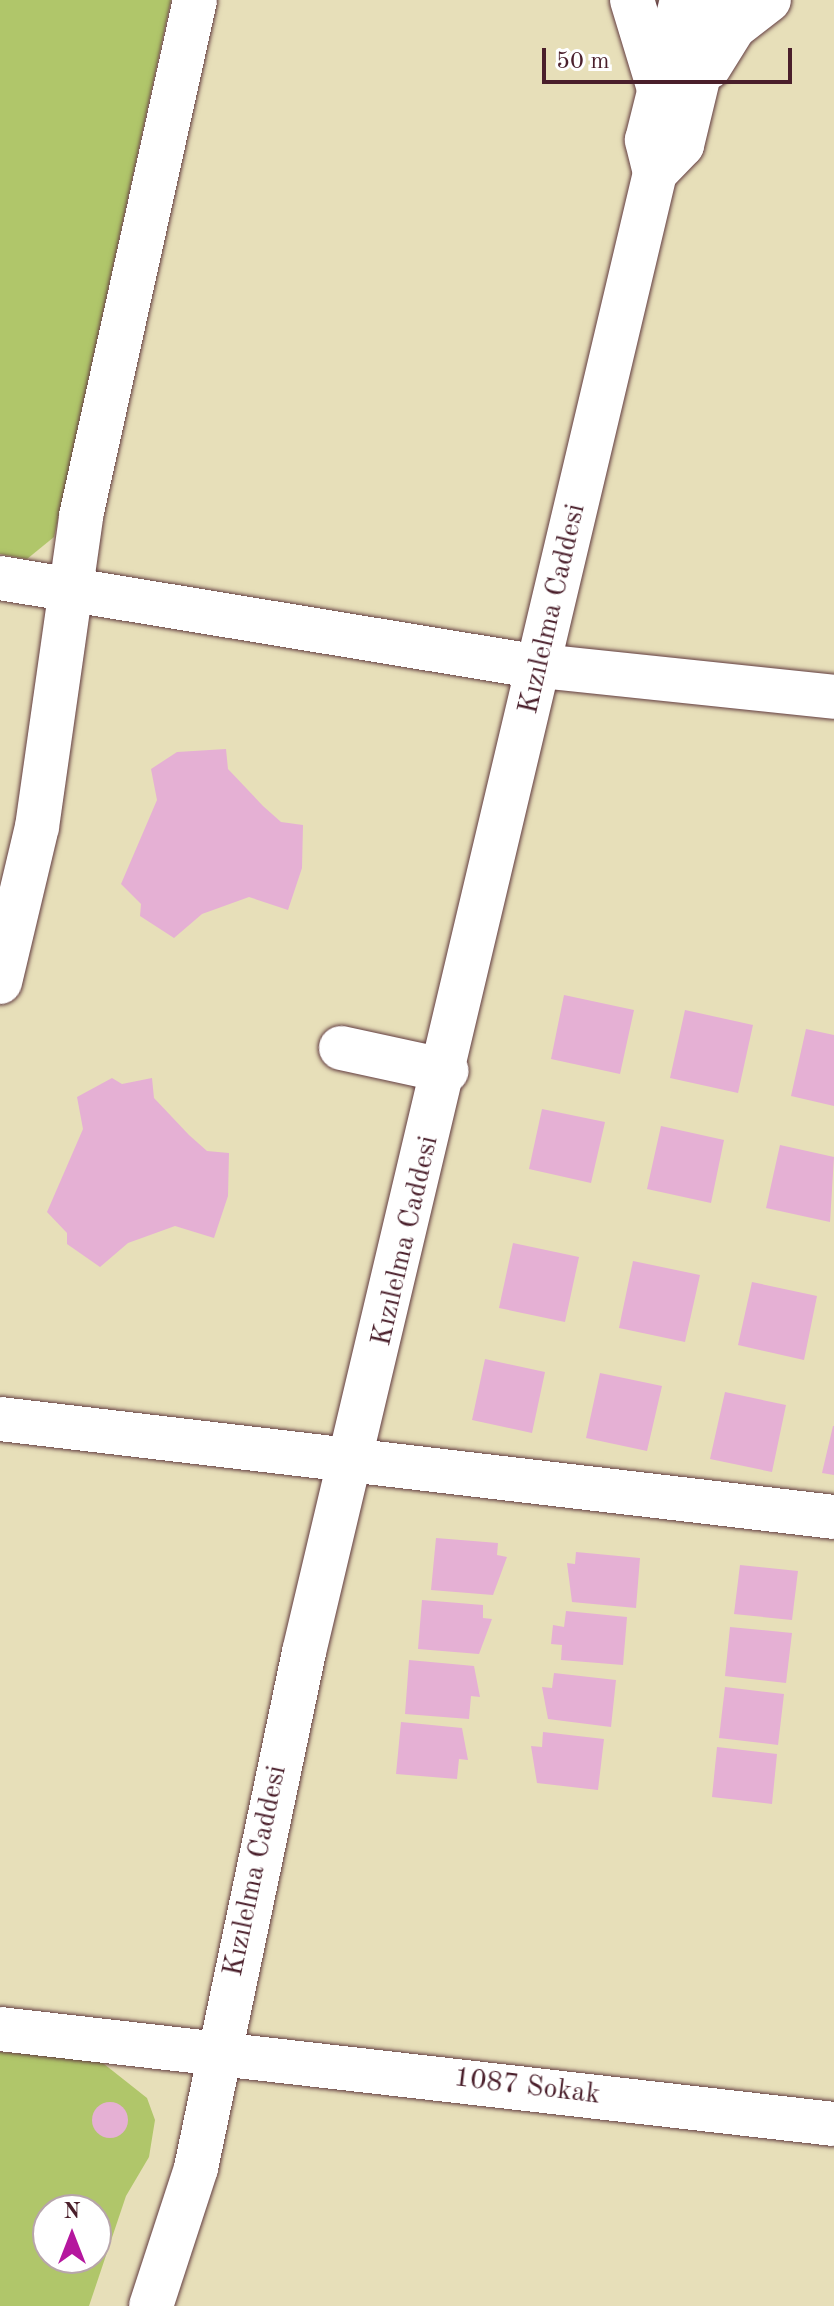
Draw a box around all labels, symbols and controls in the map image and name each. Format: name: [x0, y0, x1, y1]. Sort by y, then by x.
scale bar: [546, 32, 796, 82]
text: 50 m: [556, 50, 610, 74]
street label: Kızılelma Caddesi: [512, 501, 594, 717]
street label: Kızılelma Caddesi: [365, 1133, 447, 1349]
street label: Kızılelma Caddesi: [217, 1762, 295, 1980]
street label: 1087 Sokak: [452, 2061, 602, 2113]
north arrow: [32, 2194, 112, 2274]
text: N: [64, 2201, 80, 2223]

